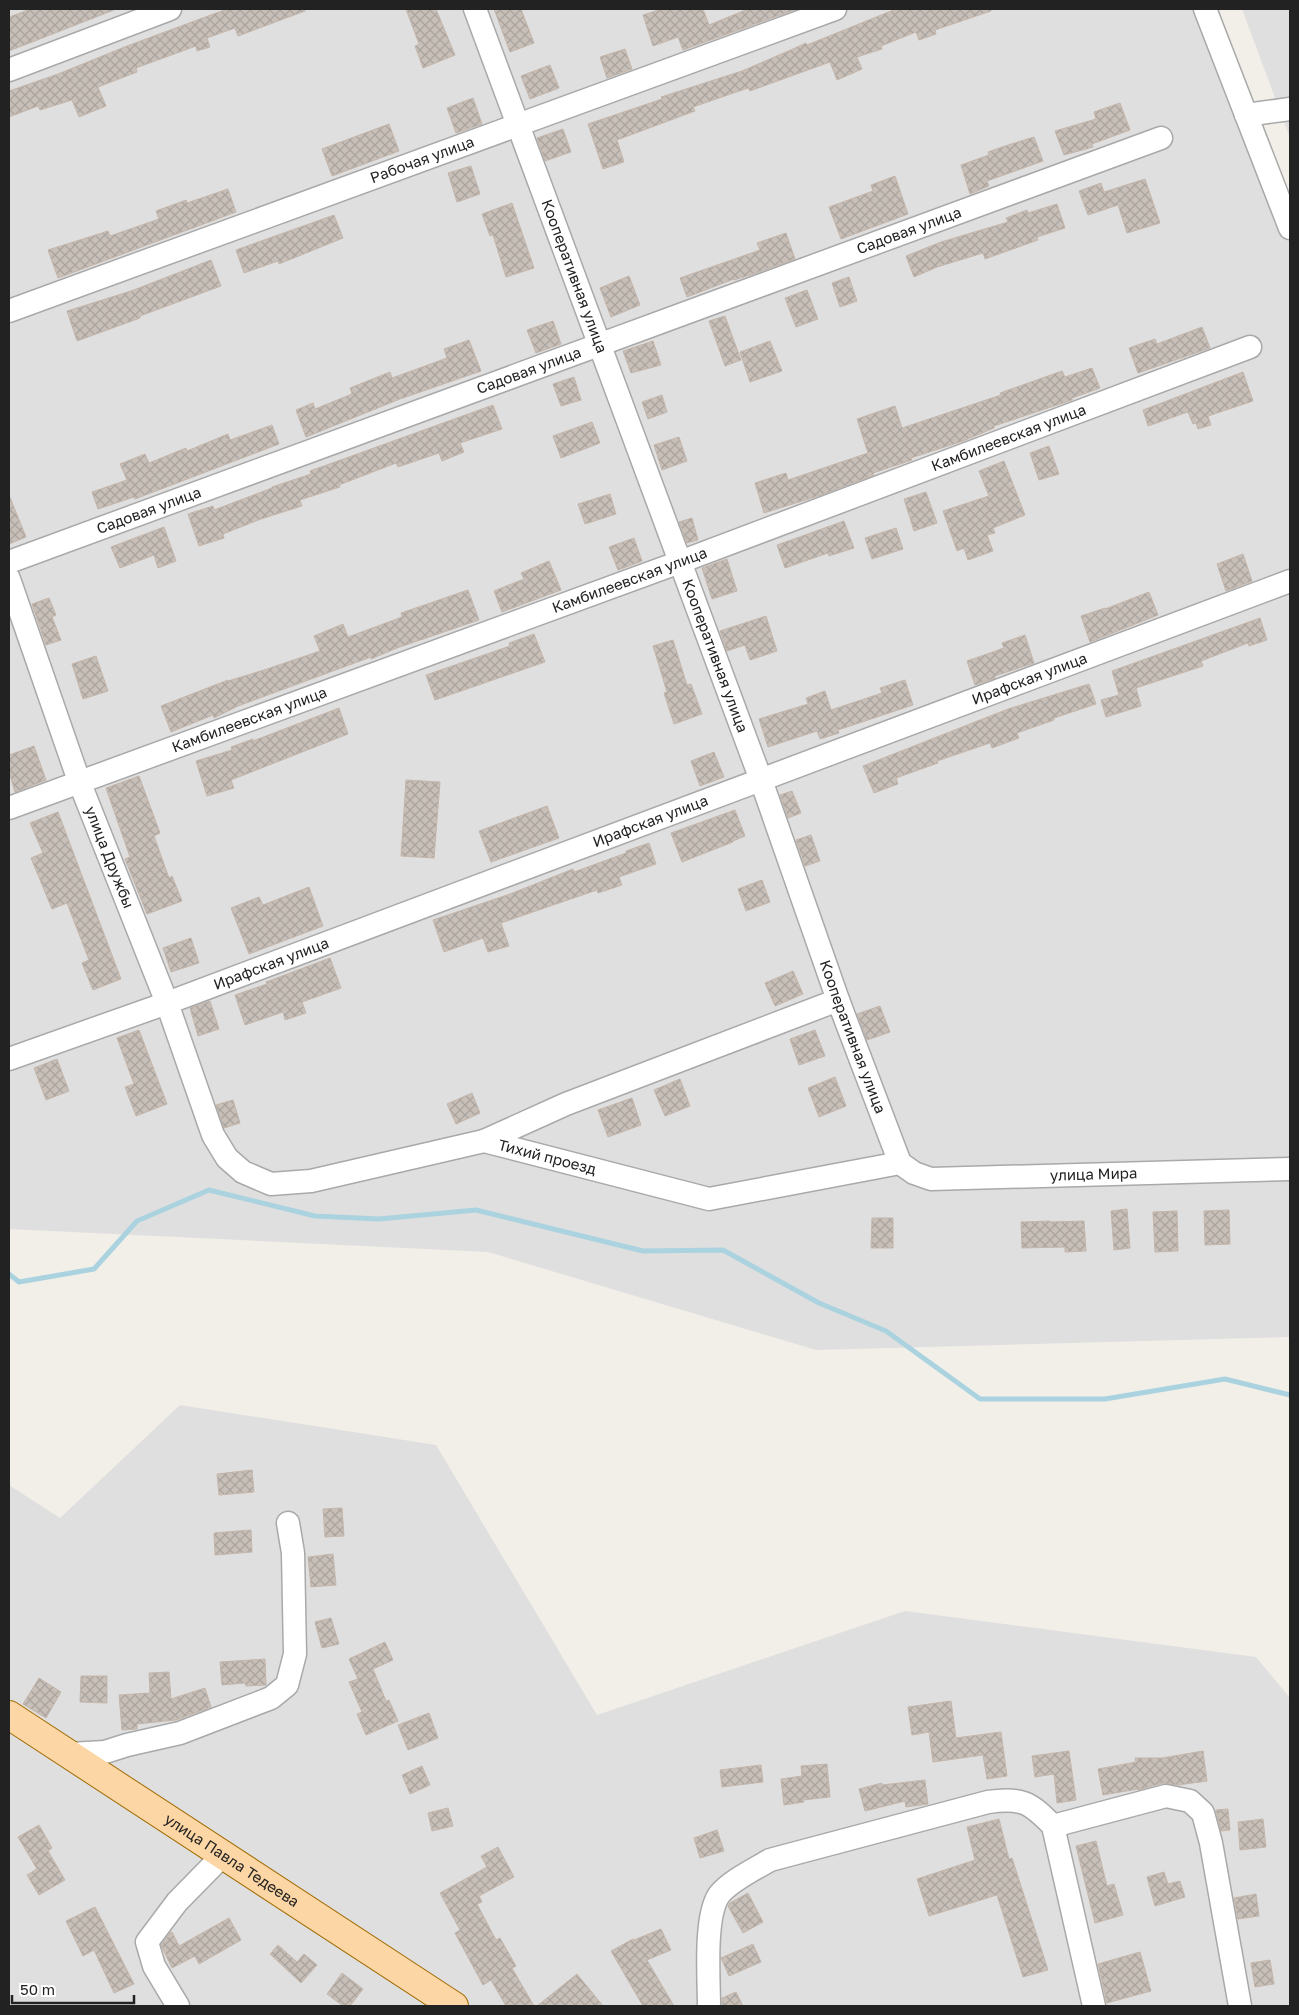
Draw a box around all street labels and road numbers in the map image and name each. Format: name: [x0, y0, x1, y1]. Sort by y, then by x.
street label: Рабочая улица: [367, 132, 476, 186]
street label: Кооперативная улица: [538, 197, 612, 355]
street label: Садовая улица: [854, 202, 963, 257]
street label: Садовая улица: [474, 342, 583, 397]
street label: Камбилеевская улица: [929, 400, 1088, 474]
street label: Садовая улица: [94, 482, 203, 537]
street label: Камбилеевская улица: [549, 543, 709, 616]
street label: Кооперативная улица: [679, 576, 753, 735]
street label: Ирафская улица: [969, 648, 1089, 708]
street label: Камбилеевская улица: [169, 682, 329, 756]
street label: Ирафская улица: [590, 791, 710, 850]
street label: улица Дружбы: [82, 804, 138, 911]
street label: Ирафская улица: [211, 933, 331, 993]
street label: Кооперативная улица: [817, 957, 890, 1116]
street label: Тихий проезд: [497, 1135, 598, 1178]
street label: улица Мира: [1050, 1163, 1138, 1184]
street label: улица Павла Тедеева: [162, 1809, 303, 1910]

